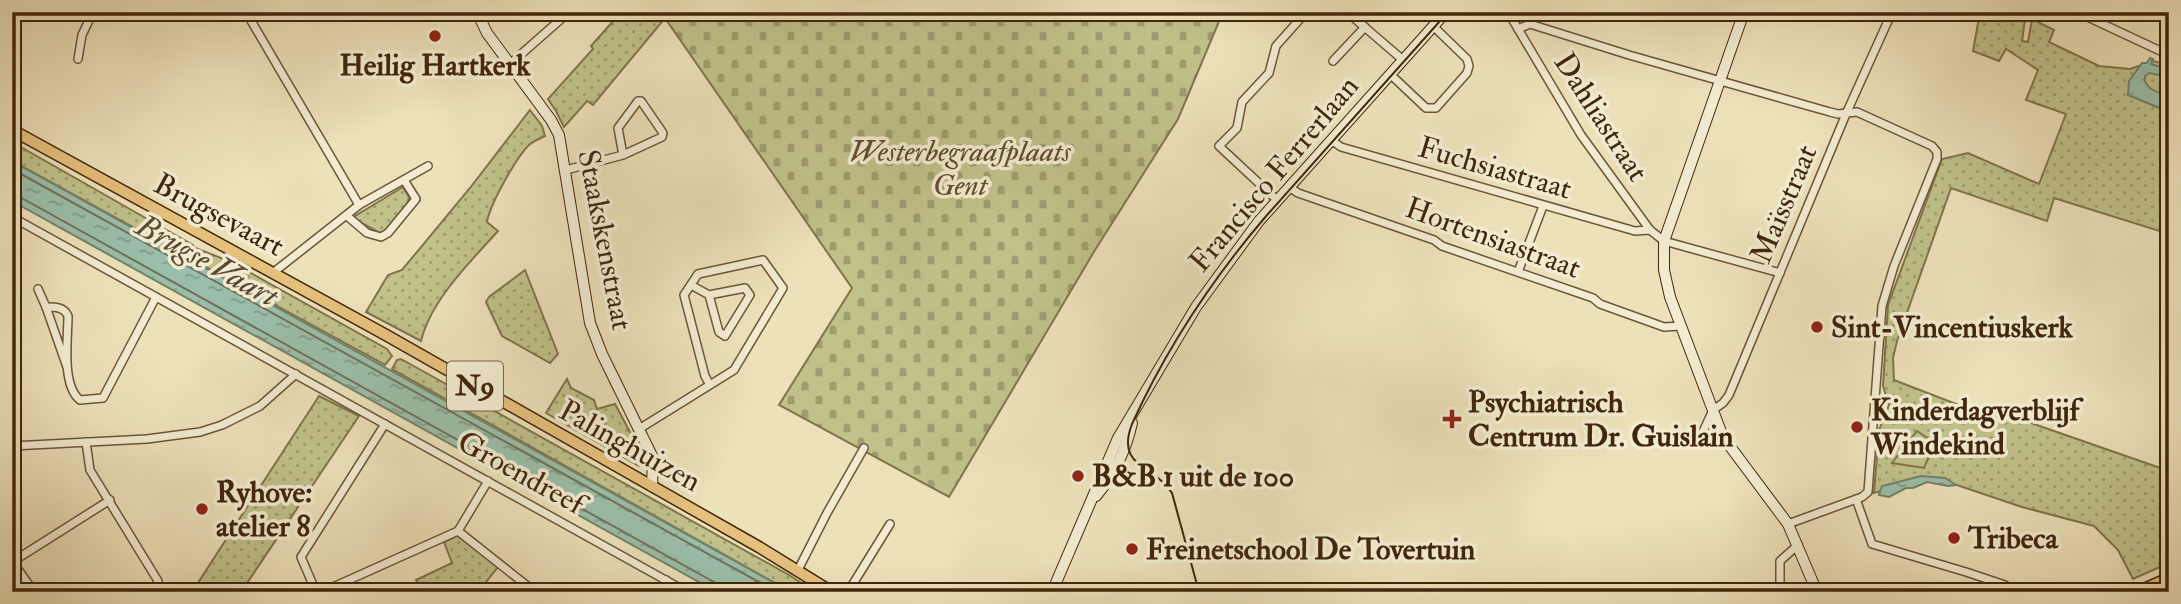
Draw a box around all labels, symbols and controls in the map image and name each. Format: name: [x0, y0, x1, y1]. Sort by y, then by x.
marker: Heilig Hartkerk: [427, 28, 443, 44]
street label: Dahliastraat: [1546, 46, 1656, 189]
place label: Heilig Hartkerk: [339, 47, 531, 84]
street label: Francisco Ferrerlaan: [1181, 68, 1367, 280]
street label: Fuchsiastraat: [1414, 128, 1576, 208]
park label: Westerbegraafplaats Gent: [849, 133, 1072, 204]
street label: Maïsstraat: [1743, 139, 1826, 269]
street label: Staakskenstraat: [569, 147, 641, 334]
street label: Brugsevaart: [148, 165, 291, 265]
street label: Hortensiastraat: [1400, 189, 1586, 287]
water label: Brugse Vaart: [127, 205, 287, 317]
place label: Sint-Vincentiuskerk: [1831, 309, 2074, 346]
marker: Sint-Vincentiuskerk: [1809, 319, 1825, 335]
road number: N9: [447, 362, 503, 410]
place label: Psychiatrisch Centrum Dr. Guislain: [1468, 384, 1734, 455]
street label: Palinghuizen: [553, 392, 707, 500]
place label: Kinderdagverblijf Windekind: [1870, 392, 2084, 463]
marker: Psychiatrisch Centrum Dr. Guislain: [1442, 409, 1462, 429]
marker: Kinderdagverblijf Windekind: [1849, 419, 1865, 435]
street label: Groendreef: [451, 423, 595, 525]
place label: B&B 1 uit de 100: [1092, 458, 1294, 495]
marker: B&B 1 uit de 100: [1070, 468, 1086, 484]
place label: Ryhove: atelier 8: [216, 474, 312, 545]
marker: Ryhove: atelier 8: [194, 501, 210, 517]
place label: Tribeca: [1967, 520, 2059, 557]
marker: Tribeca: [1946, 530, 1962, 546]
place label: Freinetschool De Tovertuin: [1146, 531, 1476, 568]
marker: Freinetschool De Tovertuin: [1124, 541, 1140, 557]

